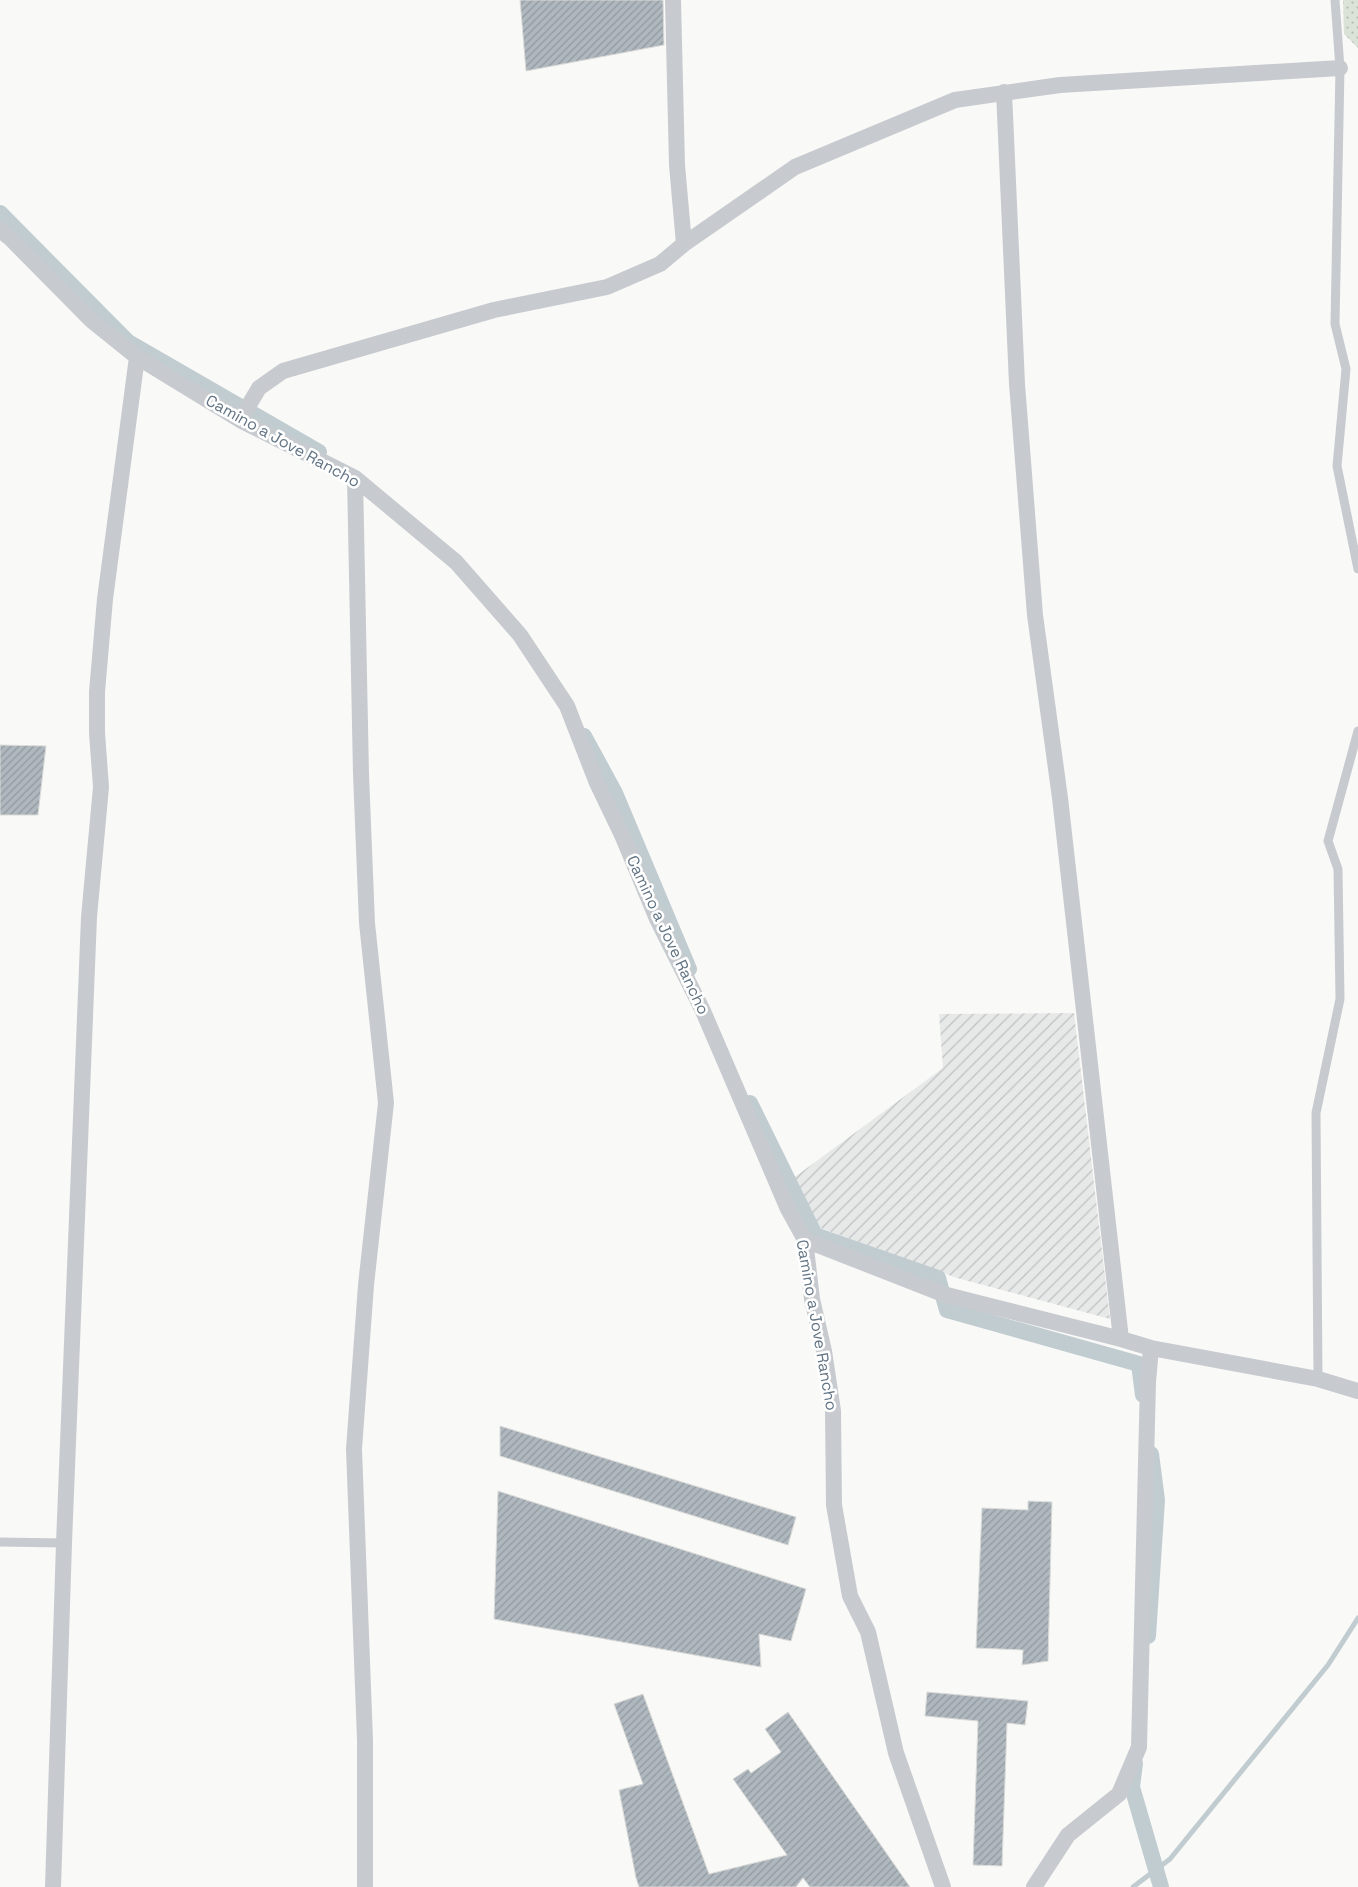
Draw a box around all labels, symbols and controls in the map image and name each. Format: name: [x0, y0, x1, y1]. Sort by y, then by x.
street label: Camino a Jove Rancho: [202, 390, 364, 492]
street label: Camino a Jove Rancho: [622, 852, 714, 1018]
street label: Camino a Jove Rancho: [792, 1238, 842, 1412]

